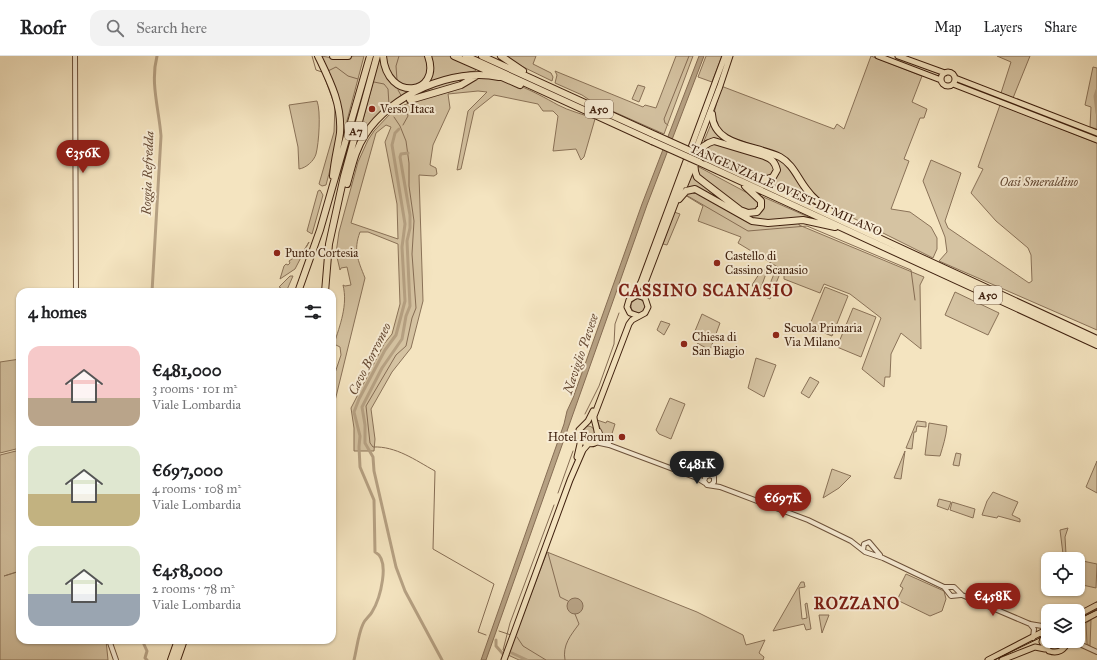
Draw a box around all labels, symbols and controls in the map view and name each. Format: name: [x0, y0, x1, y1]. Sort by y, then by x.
search box: [90, 10, 370, 46]
text: Roofr: [20, 16, 66, 39]
icon: search: [104, 17, 126, 39]
text: Search here: [136, 19, 207, 37]
text: Map: [934, 19, 962, 36]
text: Layers: [984, 19, 1022, 36]
text: Share: [1044, 19, 1077, 36]
road number: A50: [585, 100, 613, 118]
place label: Verso Itaca: [379, 102, 435, 116]
marker: Verso Itaca: [367, 104, 377, 114]
road number: A7: [345, 122, 367, 140]
water label: Roggia Refredda: [138, 131, 157, 216]
pin: €356K: [55, 140, 111, 174]
street label: TANGENZIALE OVEST DI MILANO: [688, 141, 884, 239]
text: €356K: [65, 145, 101, 161]
park label: Oasi Smeraldino: [1000, 175, 1079, 189]
place label: Punto Cortesia: [285, 246, 359, 260]
marker: Punto Cortesia: [272, 248, 282, 258]
place label: Castello di Cassino Scanasio: [725, 249, 808, 277]
marker: Castello di Cassino Scanasio: [712, 258, 722, 268]
district label: CASSINO SCANASIO: [618, 281, 794, 300]
road number: A50: [974, 286, 1002, 304]
icon: filters: [302, 301, 324, 323]
text: 4 homes: [28, 302, 87, 323]
water label: Naviglio Pavese: [559, 311, 603, 397]
water label: Cavo Borromeo: [345, 320, 395, 398]
place label: Scuola Primaria Via Milano: [783, 321, 863, 349]
place label: Chiesa di San Biagio: [692, 330, 744, 359]
marker: Scuola Primaria Via Milano: [771, 330, 781, 340]
marker: Chiesa di San Biagio: [679, 339, 689, 349]
text: €481,000: [152, 360, 222, 381]
icon: home: [60, 362, 108, 410]
text: 3 rooms · 101 m²: [152, 381, 237, 397]
text: Viale Lombardia: [152, 397, 241, 413]
place label: Hotel Forum: [548, 430, 614, 444]
marker: Hotel Forum: [617, 432, 627, 442]
pin: €481K: [669, 451, 725, 485]
text: €481K: [679, 456, 715, 472]
text: €697,000: [152, 460, 223, 481]
icon: home: [60, 462, 108, 510]
text: 4 rooms · 108 m²: [152, 481, 241, 497]
pin: €697K: [755, 485, 811, 519]
text: €697K: [764, 490, 802, 506]
text: Viale Lombardia: [152, 497, 241, 513]
map controls: [1041, 552, 1085, 648]
button: locate: [1041, 552, 1085, 596]
text: €458,000: [152, 560, 223, 581]
icon: home: [60, 562, 108, 610]
text: 2 rooms · 78 m²: [152, 581, 235, 597]
pin: €458K: [965, 583, 1021, 617]
text: €458K: [974, 588, 1012, 604]
district label: ROZZANO: [814, 594, 900, 613]
text: Viale Lombardia: [152, 597, 241, 613]
button: layers: [1041, 604, 1085, 648]

